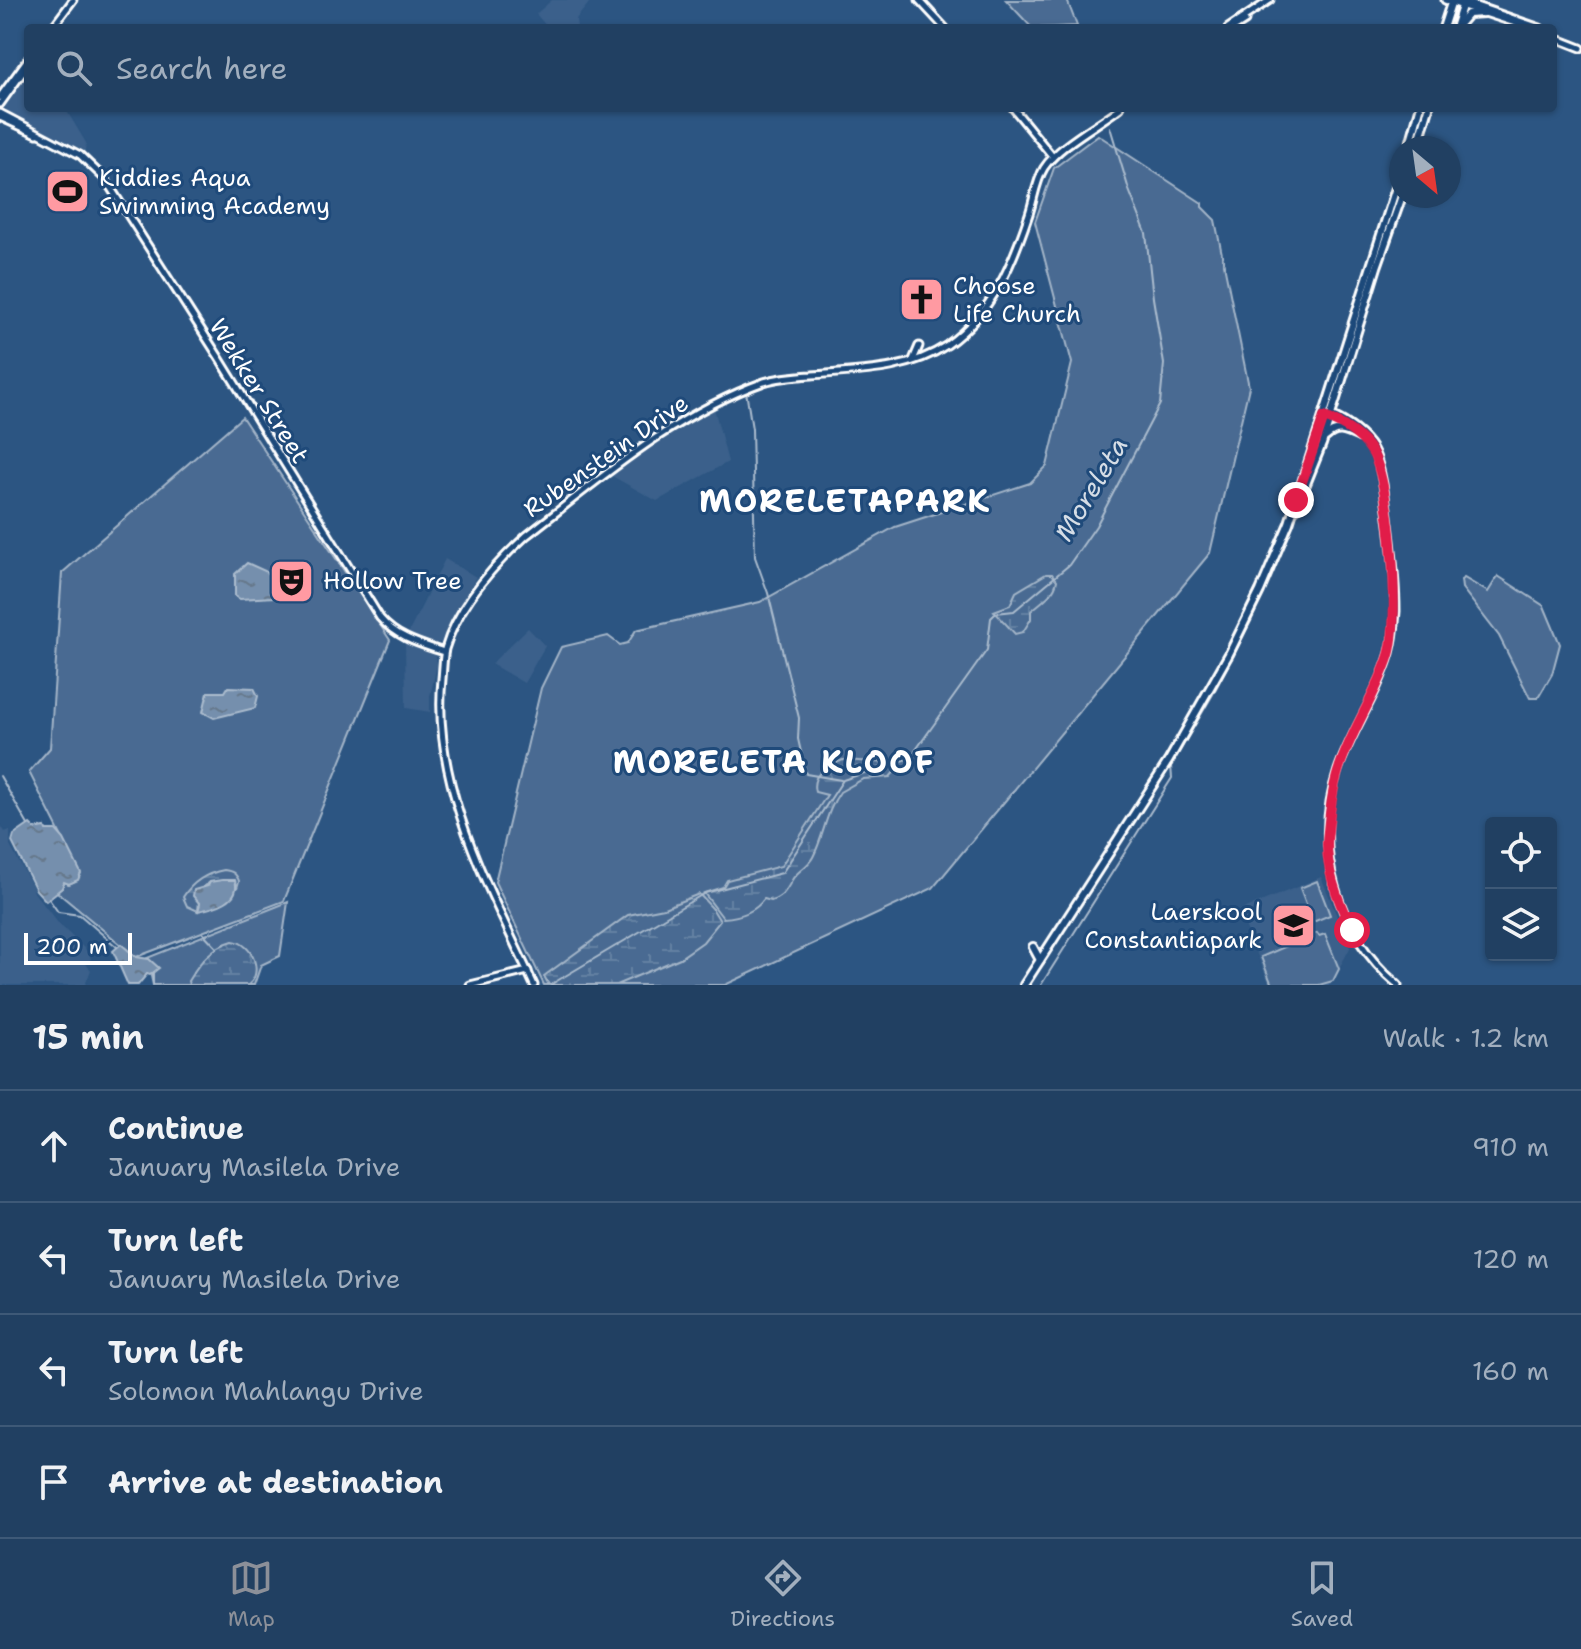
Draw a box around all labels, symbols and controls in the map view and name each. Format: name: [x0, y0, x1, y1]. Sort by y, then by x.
search box: [24, 24, 1557, 112]
icon: search: [52, 46, 96, 90]
text: Search here: [116, 48, 287, 89]
north arrow: [1389, 136, 1461, 208]
place label: Kiddies Aqua Swimming Academy: [99, 162, 330, 222]
sports icon: Kiddies Aqua Swimming Academy: [44, 168, 92, 216]
place label: Choose Life Church: [953, 270, 1081, 330]
church icon: Choose Life Church: [898, 276, 946, 324]
street label: Wekker Street: [202, 313, 316, 469]
street label: Rubenstein Drive: [517, 387, 695, 525]
water label: Moreleta: [1046, 430, 1135, 547]
district label: MORELETAPARK: [699, 479, 991, 522]
route end: [1278, 482, 1314, 518]
theatre icon: Hollow Tree: [268, 557, 316, 605]
place label: Hollow Tree: [323, 565, 462, 597]
district label: MORELETA KLOOF: [613, 740, 935, 783]
map controls: [1485, 817, 1557, 961]
button: locate: [1485, 817, 1557, 889]
button: layers: [1485, 889, 1557, 961]
place label: Laerskool Constantiapark: [1084, 896, 1263, 956]
school or university icon: Laerskool Constantiapark: [1269, 902, 1317, 950]
route start: [1334, 912, 1370, 948]
scale bar: [24, 929, 132, 965]
text: 200 m: [36, 932, 108, 961]
text: 15 min: [32, 1014, 144, 1060]
text: Walk · 1.2 km: [1383, 1020, 1549, 1055]
text: Continue: [108, 1108, 244, 1149]
icon: ahead: [32, 1124, 76, 1168]
text: 910 m: [1472, 1129, 1549, 1164]
text: January Masilela Drive: [108, 1149, 400, 1184]
text: Turn left: [108, 1220, 243, 1261]
icon: left: [32, 1236, 76, 1280]
text: 120 m: [1473, 1241, 1549, 1276]
text: January Masilela Drive: [108, 1261, 400, 1296]
text: Turn left: [108, 1332, 243, 1373]
icon: left: [32, 1348, 76, 1392]
text: 160 m: [1472, 1353, 1549, 1388]
text: Solomon Mahlangu Drive: [108, 1373, 424, 1408]
icon: arrive: [32, 1460, 76, 1504]
text: Arrive at destination: [108, 1462, 443, 1503]
tab: Map: [228, 1556, 275, 1633]
tab: Directions: [730, 1556, 835, 1633]
tab: Saved: [1291, 1556, 1353, 1633]

